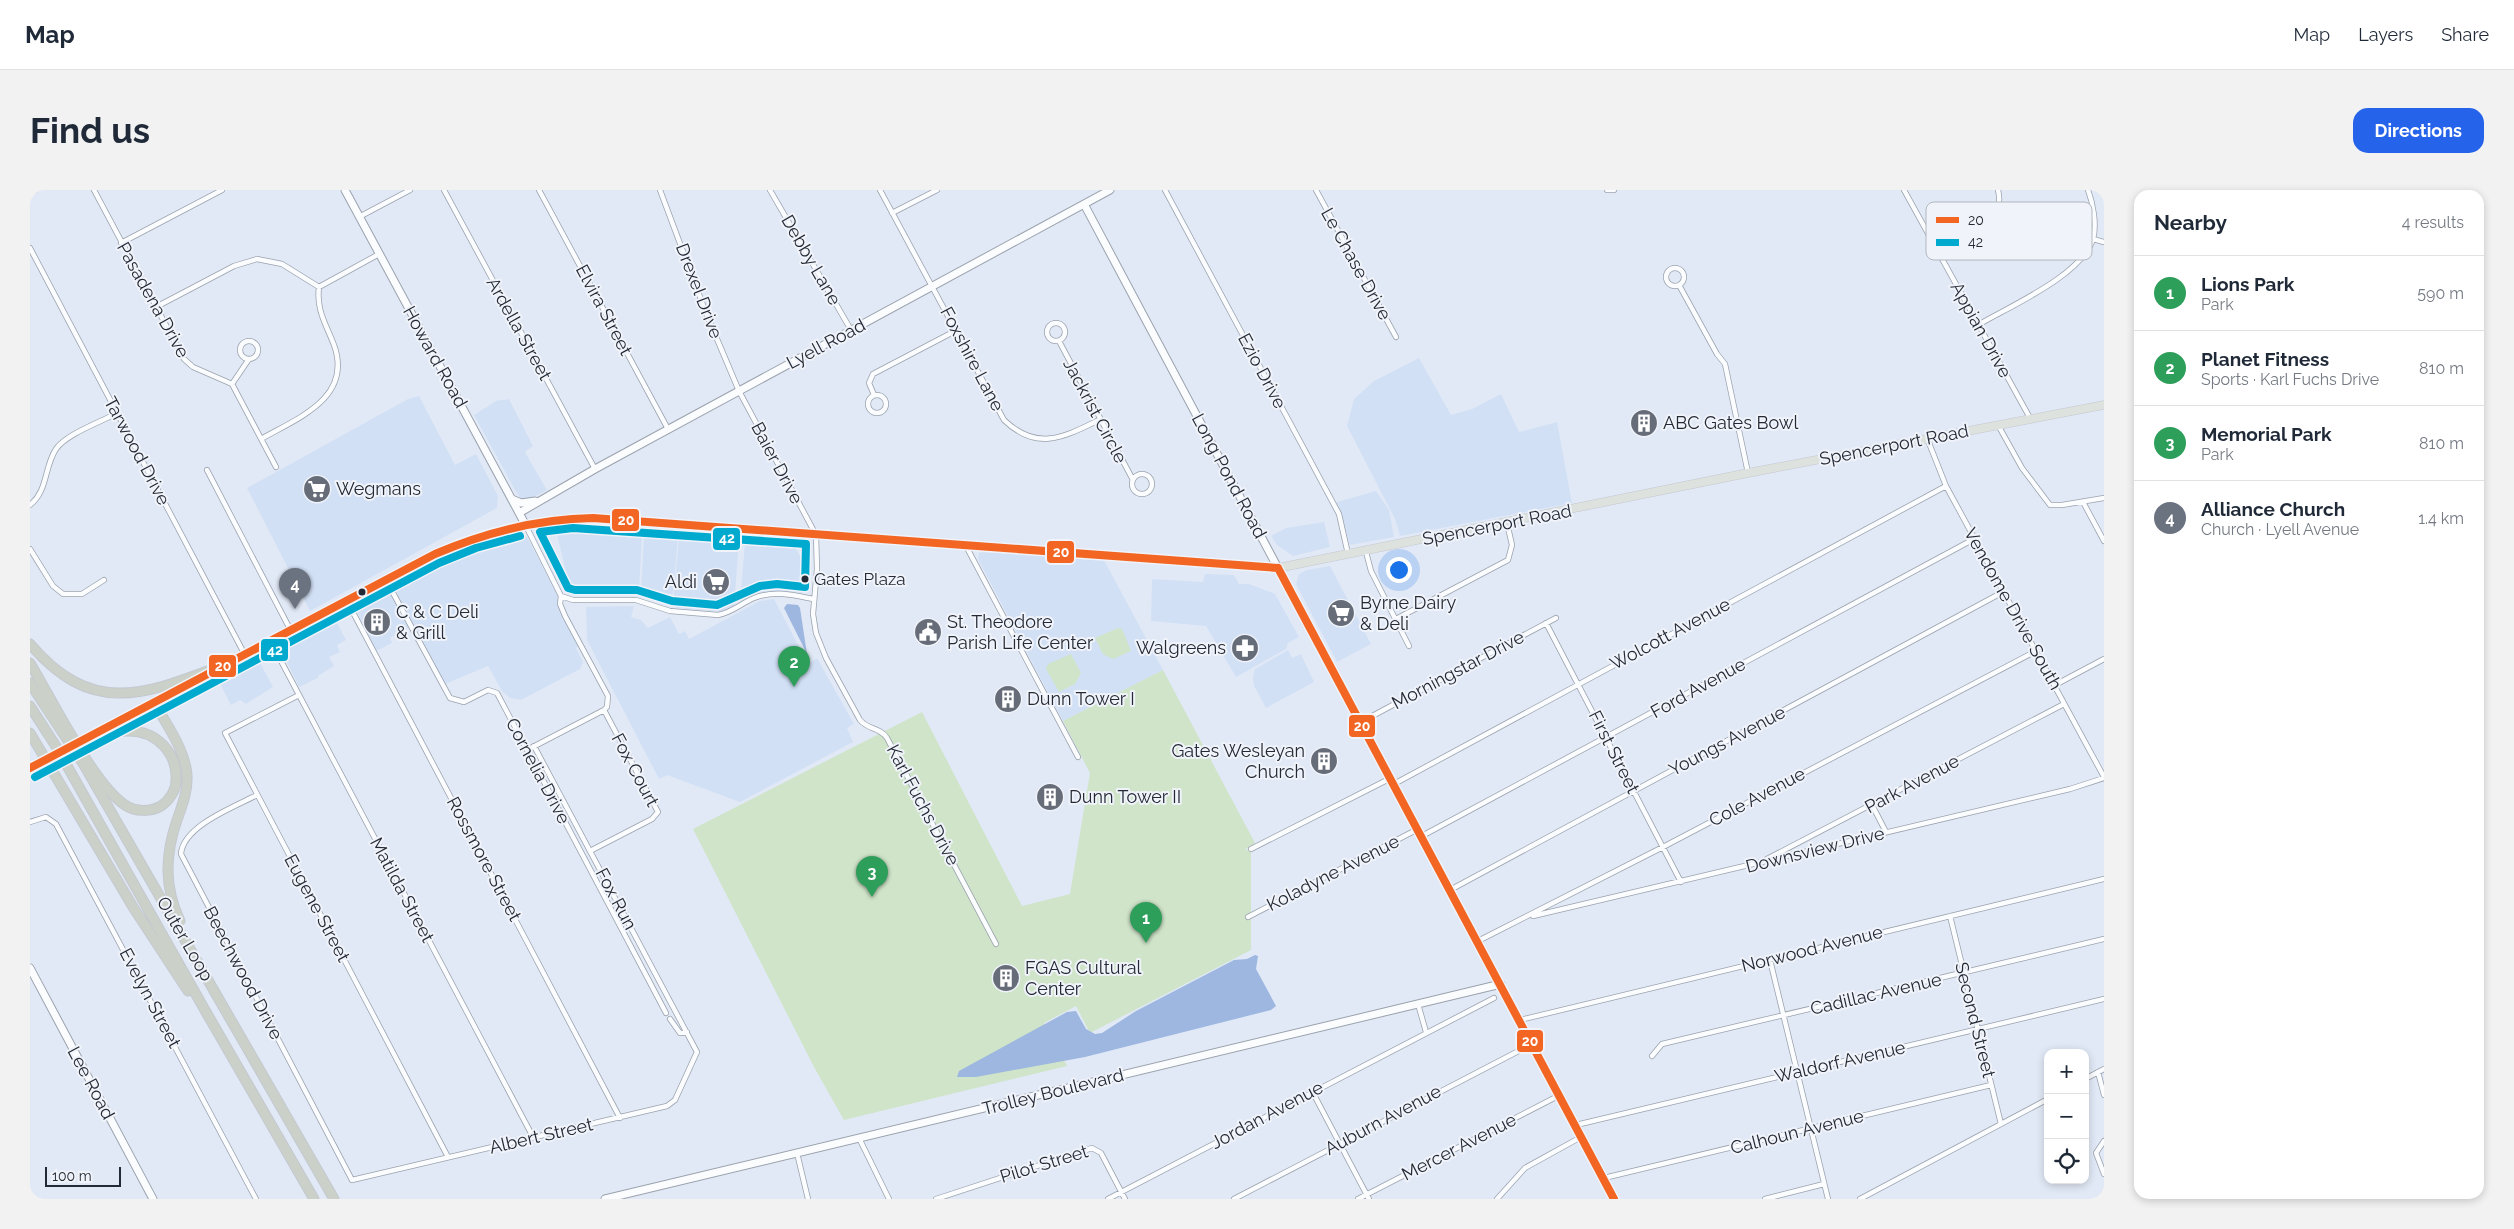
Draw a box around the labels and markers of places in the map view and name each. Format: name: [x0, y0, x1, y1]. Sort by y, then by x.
building icon: ABC Gates Bowl: [1629, 408, 1659, 438]
place label: ABC Gates Bowl: [1663, 412, 1798, 433]
supermarket icon: Wegmans: [302, 474, 332, 504]
place label: Wegmans: [336, 478, 421, 499]
supermarket icon: Aldi: [701, 567, 731, 597]
pin: 4: [279, 568, 311, 609]
place label: Gates Plaza: [814, 569, 906, 589]
place label: Aldi: [665, 571, 697, 592]
marker: Gates Plaza: [800, 574, 810, 584]
unlabelled marker: [357, 587, 367, 597]
place label: Byrne Dairy & Deli: [1360, 592, 1456, 634]
supermarket icon: Byrne Dairy & Deli: [1326, 598, 1356, 628]
place label: C & C Deli & Grill: [396, 601, 479, 643]
building icon: C & C Deli & Grill: [362, 607, 392, 637]
place label: St. Theodore Parish Life Center: [947, 611, 1094, 653]
public building icon: St. Theodore Parish Life Center: [913, 617, 943, 647]
pharmacy icon: Walgreens: [1230, 633, 1260, 663]
place label: Walgreens: [1136, 637, 1226, 658]
pin: 2: [778, 646, 810, 687]
building icon: Dunn Tower I: [993, 684, 1023, 714]
place label: Dunn Tower I: [1027, 688, 1135, 709]
place label: Gates Wesleyan Church: [1171, 740, 1305, 782]
building icon: Gates Wesleyan Church: [1309, 746, 1339, 776]
building icon: Dunn Tower II: [1035, 782, 1065, 812]
place label: Dunn Tower II: [1069, 786, 1181, 807]
pin: 3: [856, 856, 888, 897]
pin: 1: [1130, 902, 1162, 943]
place label: FGAS Cultural Center: [1025, 957, 1141, 999]
building icon: FGAS Cultural Center: [991, 963, 1021, 993]

